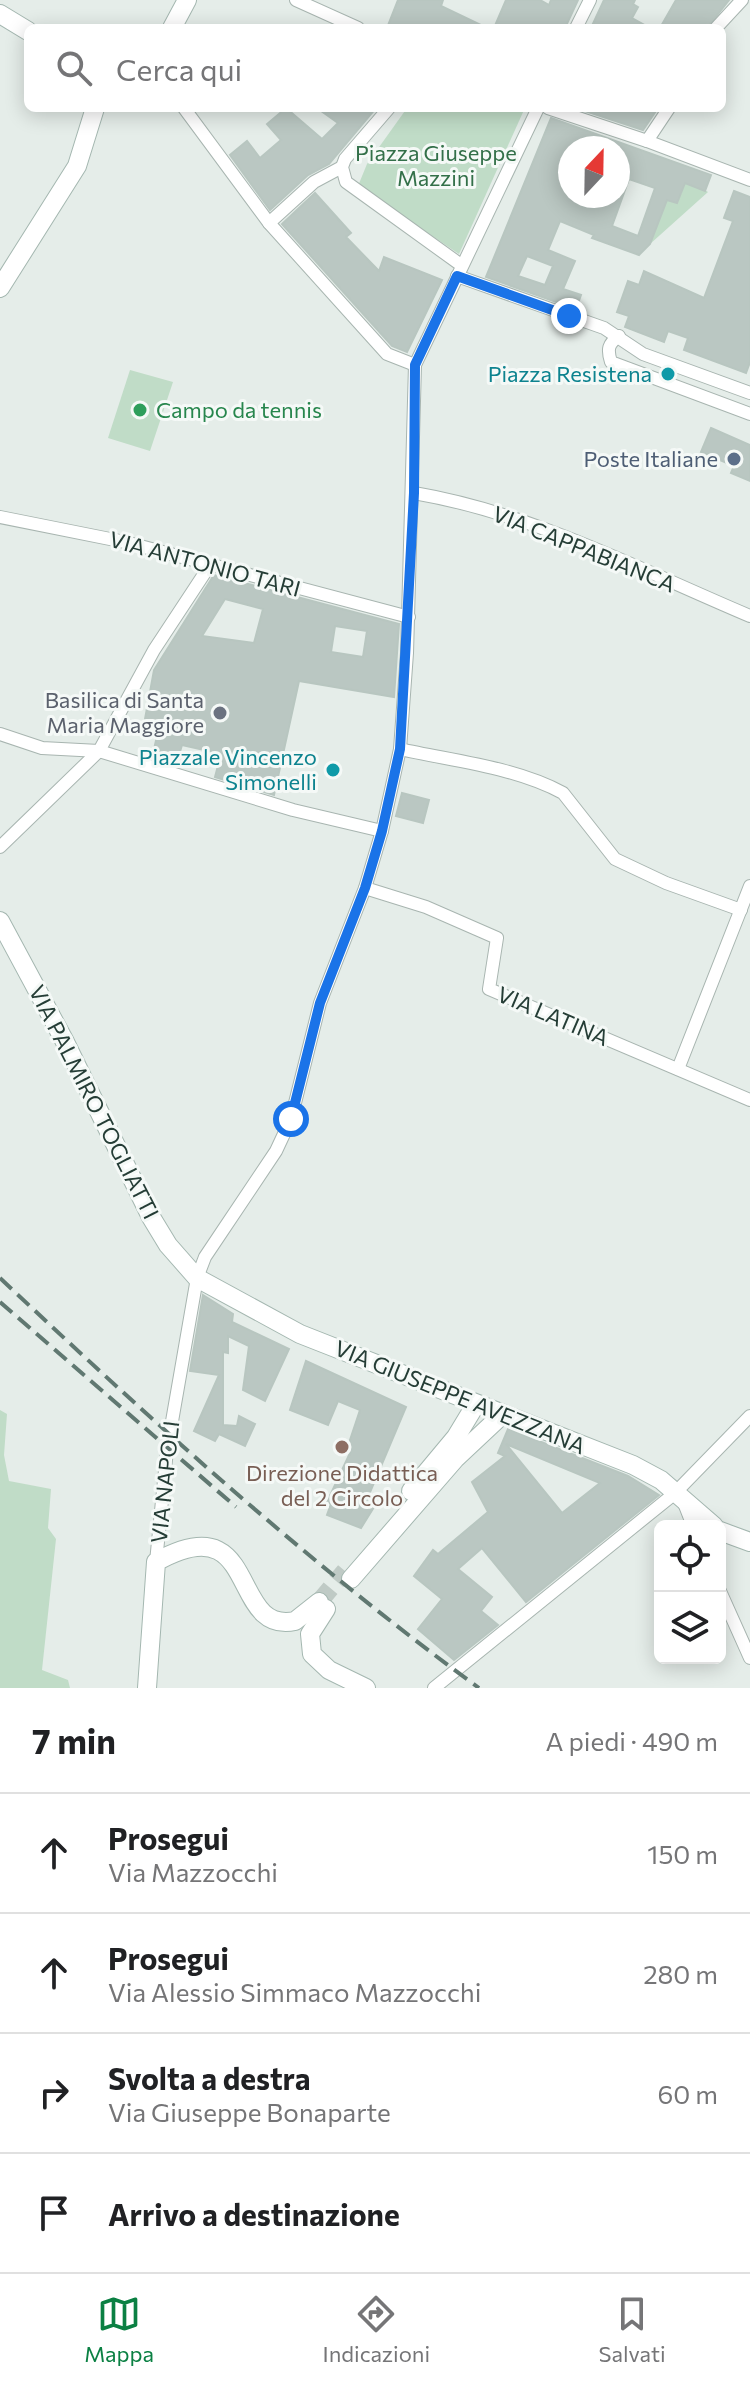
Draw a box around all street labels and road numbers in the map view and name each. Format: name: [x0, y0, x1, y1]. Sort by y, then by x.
street label: VIA CAPPABIANCA: [489, 500, 680, 598]
street label: VIA ANTONIO TARI: [107, 525, 304, 602]
street label: VIA PALMIRO TOGLIATTI: [24, 980, 165, 1223]
street label: VIA LATINA: [493, 980, 613, 1051]
street label: VIA GIUSEPPE AVEZZANA: [331, 1334, 590, 1459]
street label: VIA NAPOLI: [145, 1419, 184, 1544]

